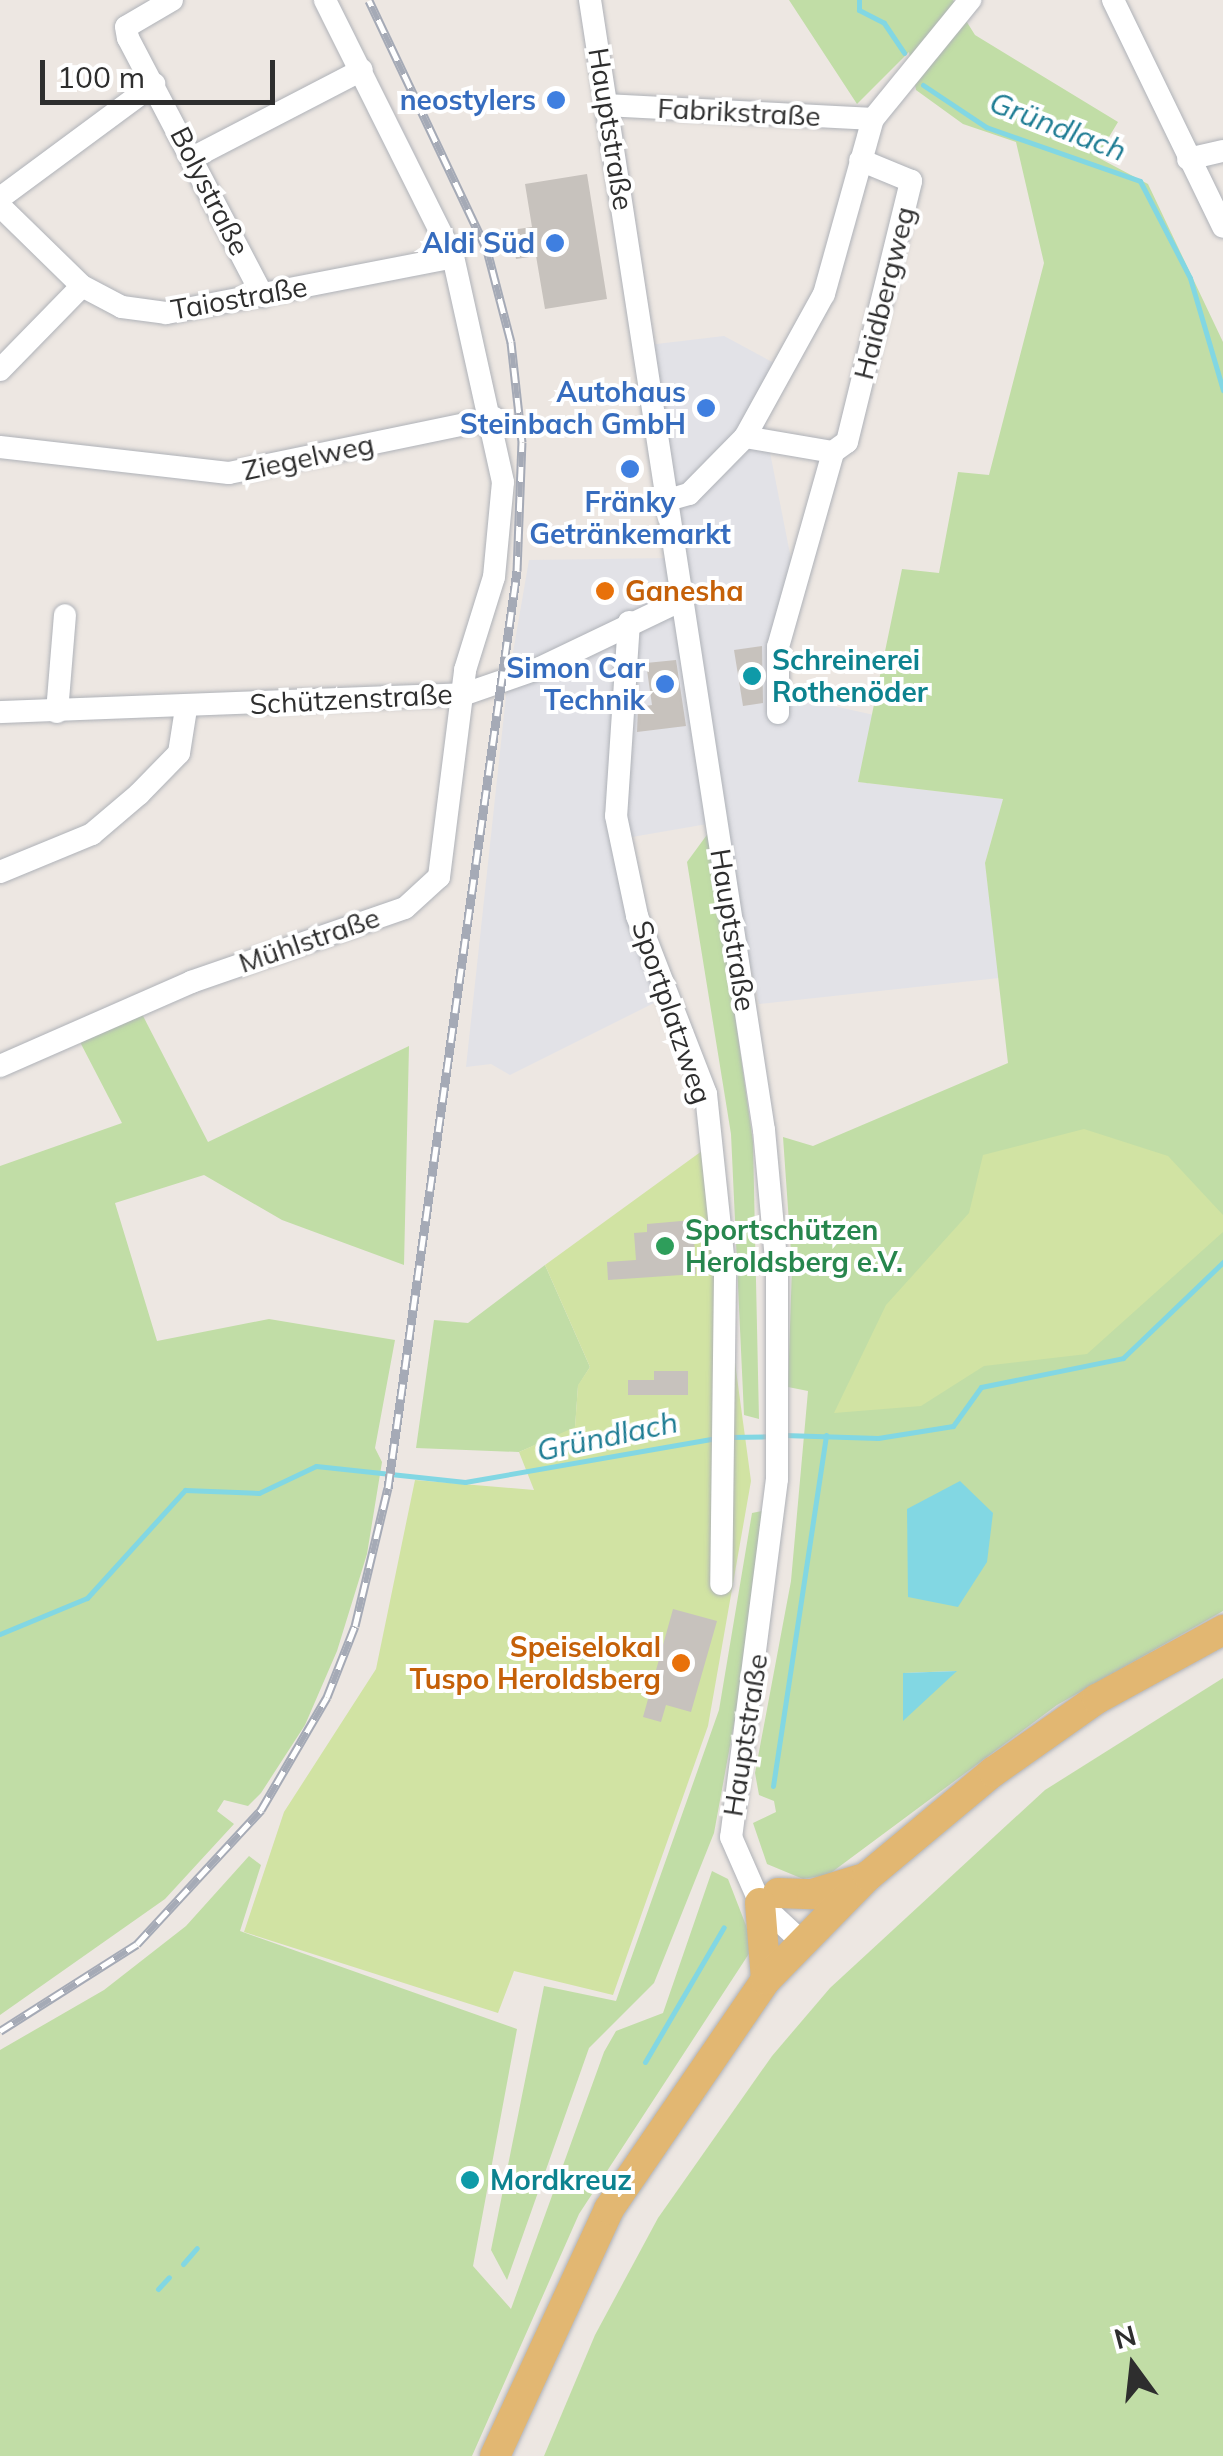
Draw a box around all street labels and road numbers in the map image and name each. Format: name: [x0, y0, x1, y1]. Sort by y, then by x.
street label: Hauptstraße: [582, 45, 640, 213]
street label: Fabrikstraße: [657, 91, 821, 133]
street label: Bolystraße: [163, 121, 257, 261]
street label: Haidbergweg: [846, 203, 922, 383]
street label: Taiostraße: [168, 270, 310, 326]
street label: Ziegelweg: [239, 427, 377, 487]
street label: Schützenstraße: [249, 677, 453, 721]
street label: Hauptstraße: [704, 846, 762, 1014]
street label: Mühlstraße: [234, 900, 384, 980]
street label: Sportplatzweg: [625, 916, 719, 1108]
street label: Hauptstraße: [716, 1651, 774, 1819]

